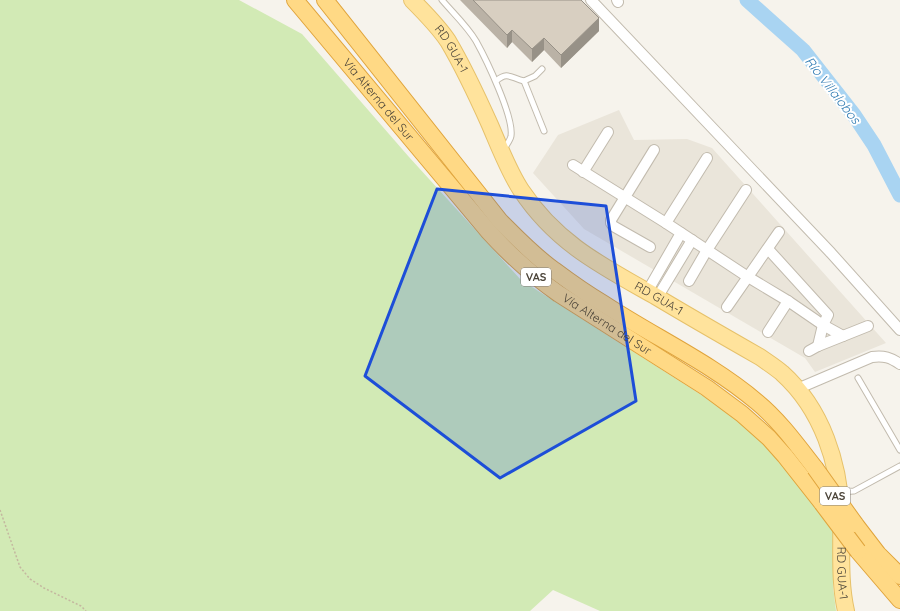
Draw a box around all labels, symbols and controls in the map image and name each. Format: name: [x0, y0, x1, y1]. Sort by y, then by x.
street label: RD GUA-1: [432, 21, 472, 75]
water label: Río Villalobos: [802, 53, 865, 127]
street label: Vía Alterna del Sur: [340, 55, 418, 144]
road number: VAS: [521, 268, 551, 286]
street label: RD GUA-1: [632, 278, 686, 318]
street label: Vía Alterna del Sur: [560, 290, 655, 358]
road number: VAS: [820, 487, 850, 505]
street label: RD GUA-1: [834, 546, 852, 600]

